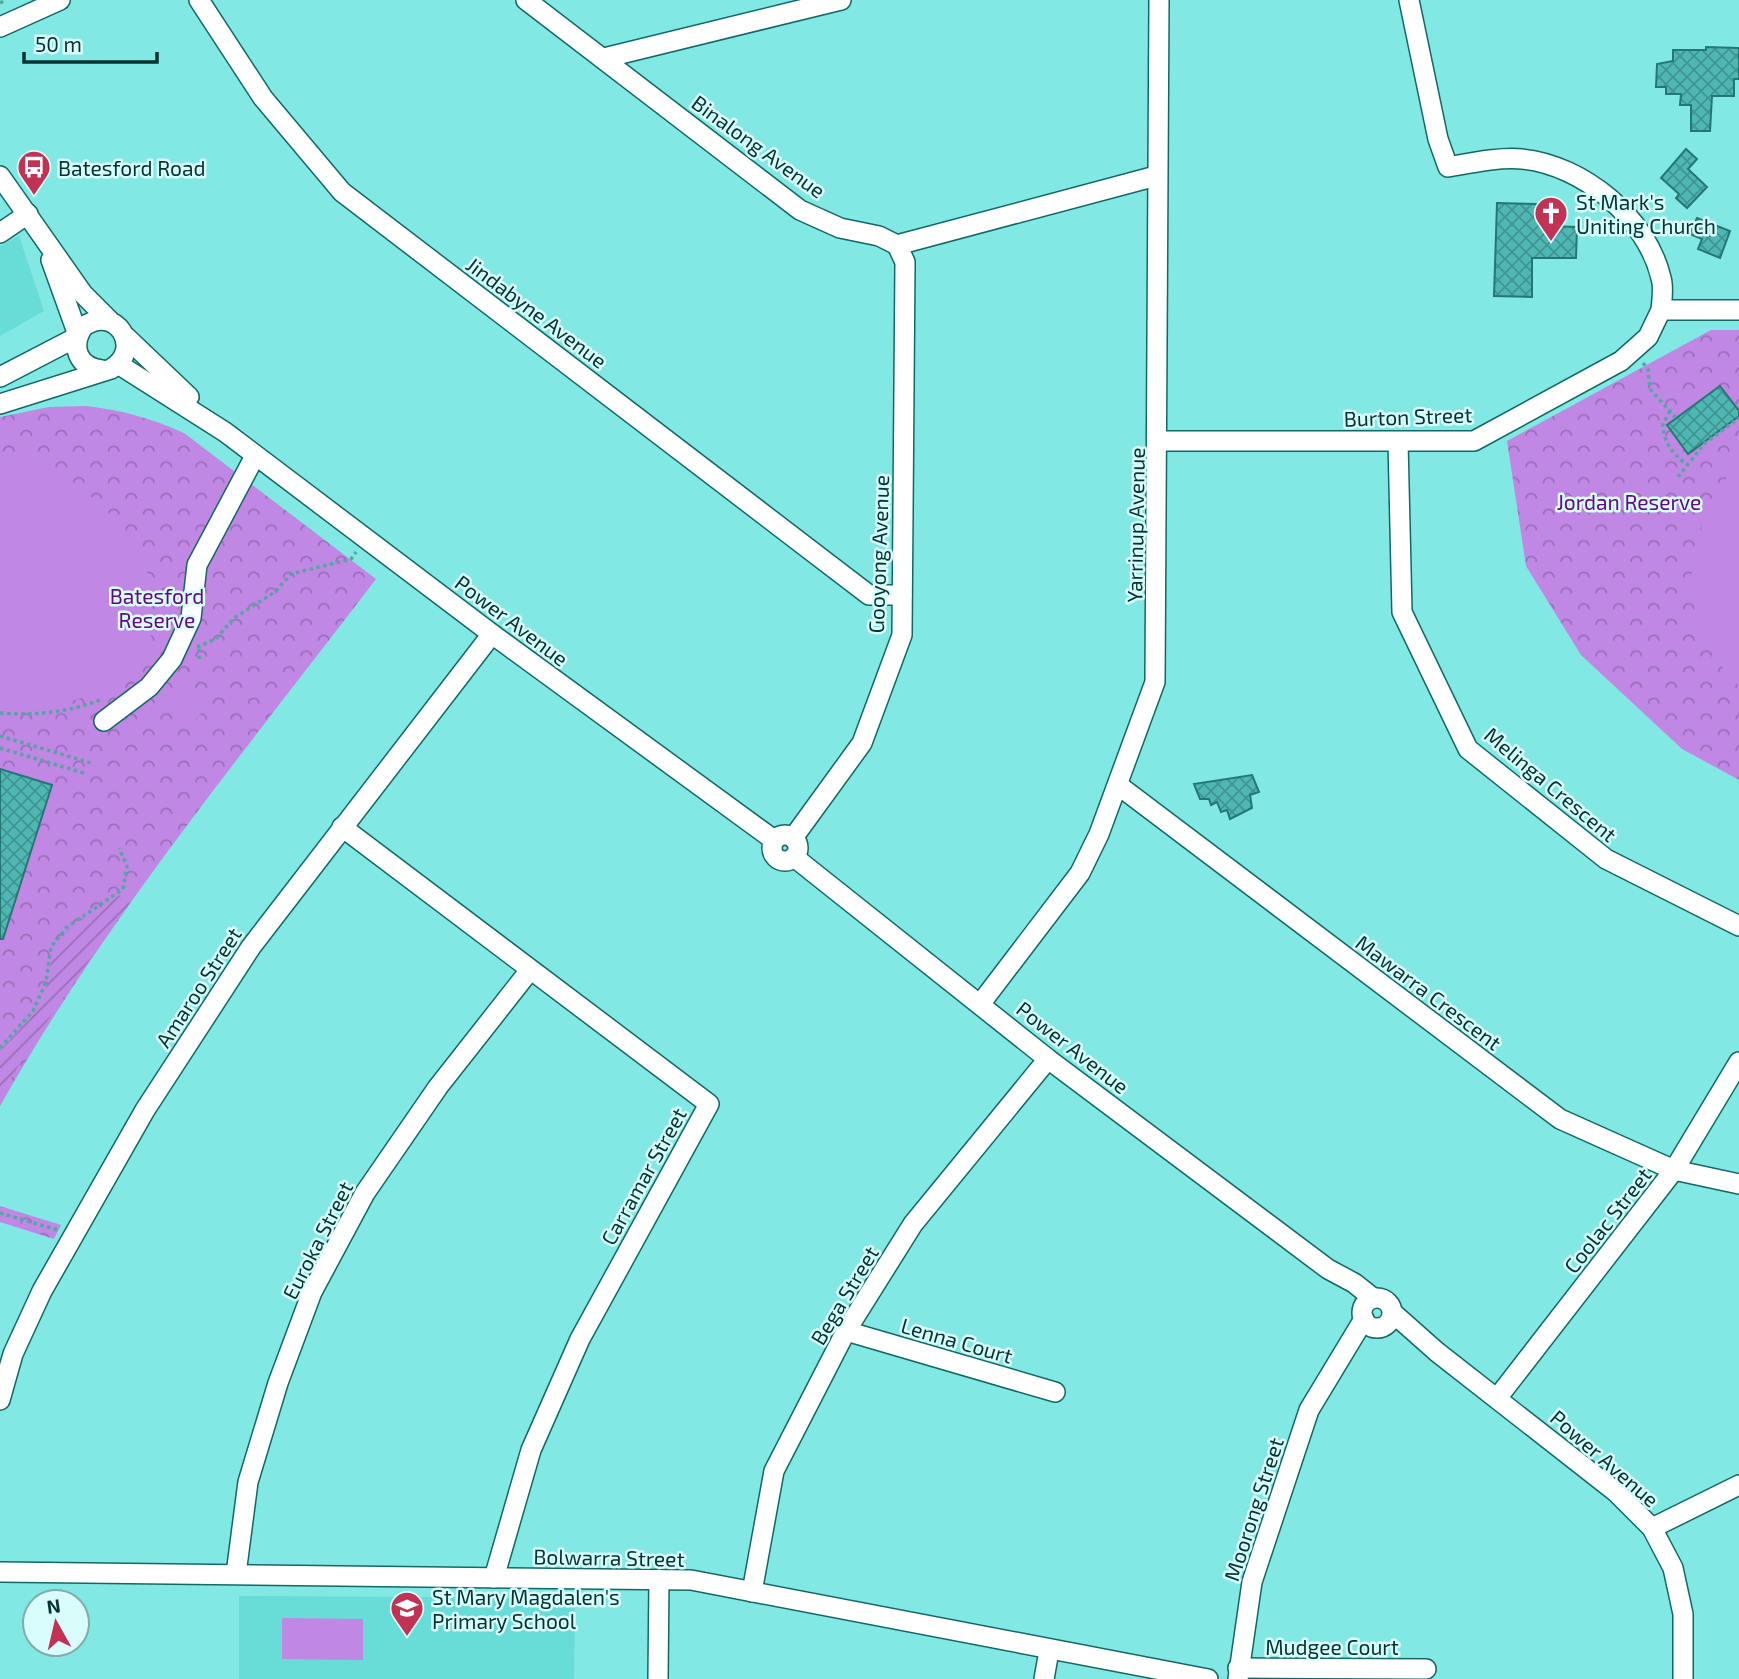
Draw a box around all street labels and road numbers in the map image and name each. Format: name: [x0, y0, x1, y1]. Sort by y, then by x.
street label: Binalong Avenue: [688, 89, 830, 203]
street label: Jindabyne Avenue: [462, 251, 612, 373]
street label: Burton Street: [1343, 401, 1473, 431]
street label: Yarrinup Avenue: [1121, 447, 1149, 603]
street label: Gooyong Avenue: [863, 474, 893, 634]
street label: Power Avenue: [450, 569, 574, 671]
street label: Melinga Crescent: [1480, 721, 1622, 847]
street label: Amaroo Street: [150, 922, 246, 1052]
street label: Mawarra Crescent: [1351, 929, 1507, 1055]
street label: Power Avenue: [1012, 996, 1134, 1098]
street label: Carramar Street: [595, 1103, 691, 1249]
street label: Coolac Street: [1558, 1162, 1656, 1278]
street label: Euroka Street: [277, 1177, 357, 1303]
street label: Bega Street: [805, 1241, 883, 1349]
street label: Lenna Court: [898, 1312, 1016, 1368]
street label: Power Avenue: [1546, 1404, 1664, 1512]
street label: Moorong Street: [1218, 1434, 1288, 1584]
street label: Bolwarra Street: [533, 1543, 685, 1571]
street label: Mudgee Court: [1265, 1634, 1399, 1659]

